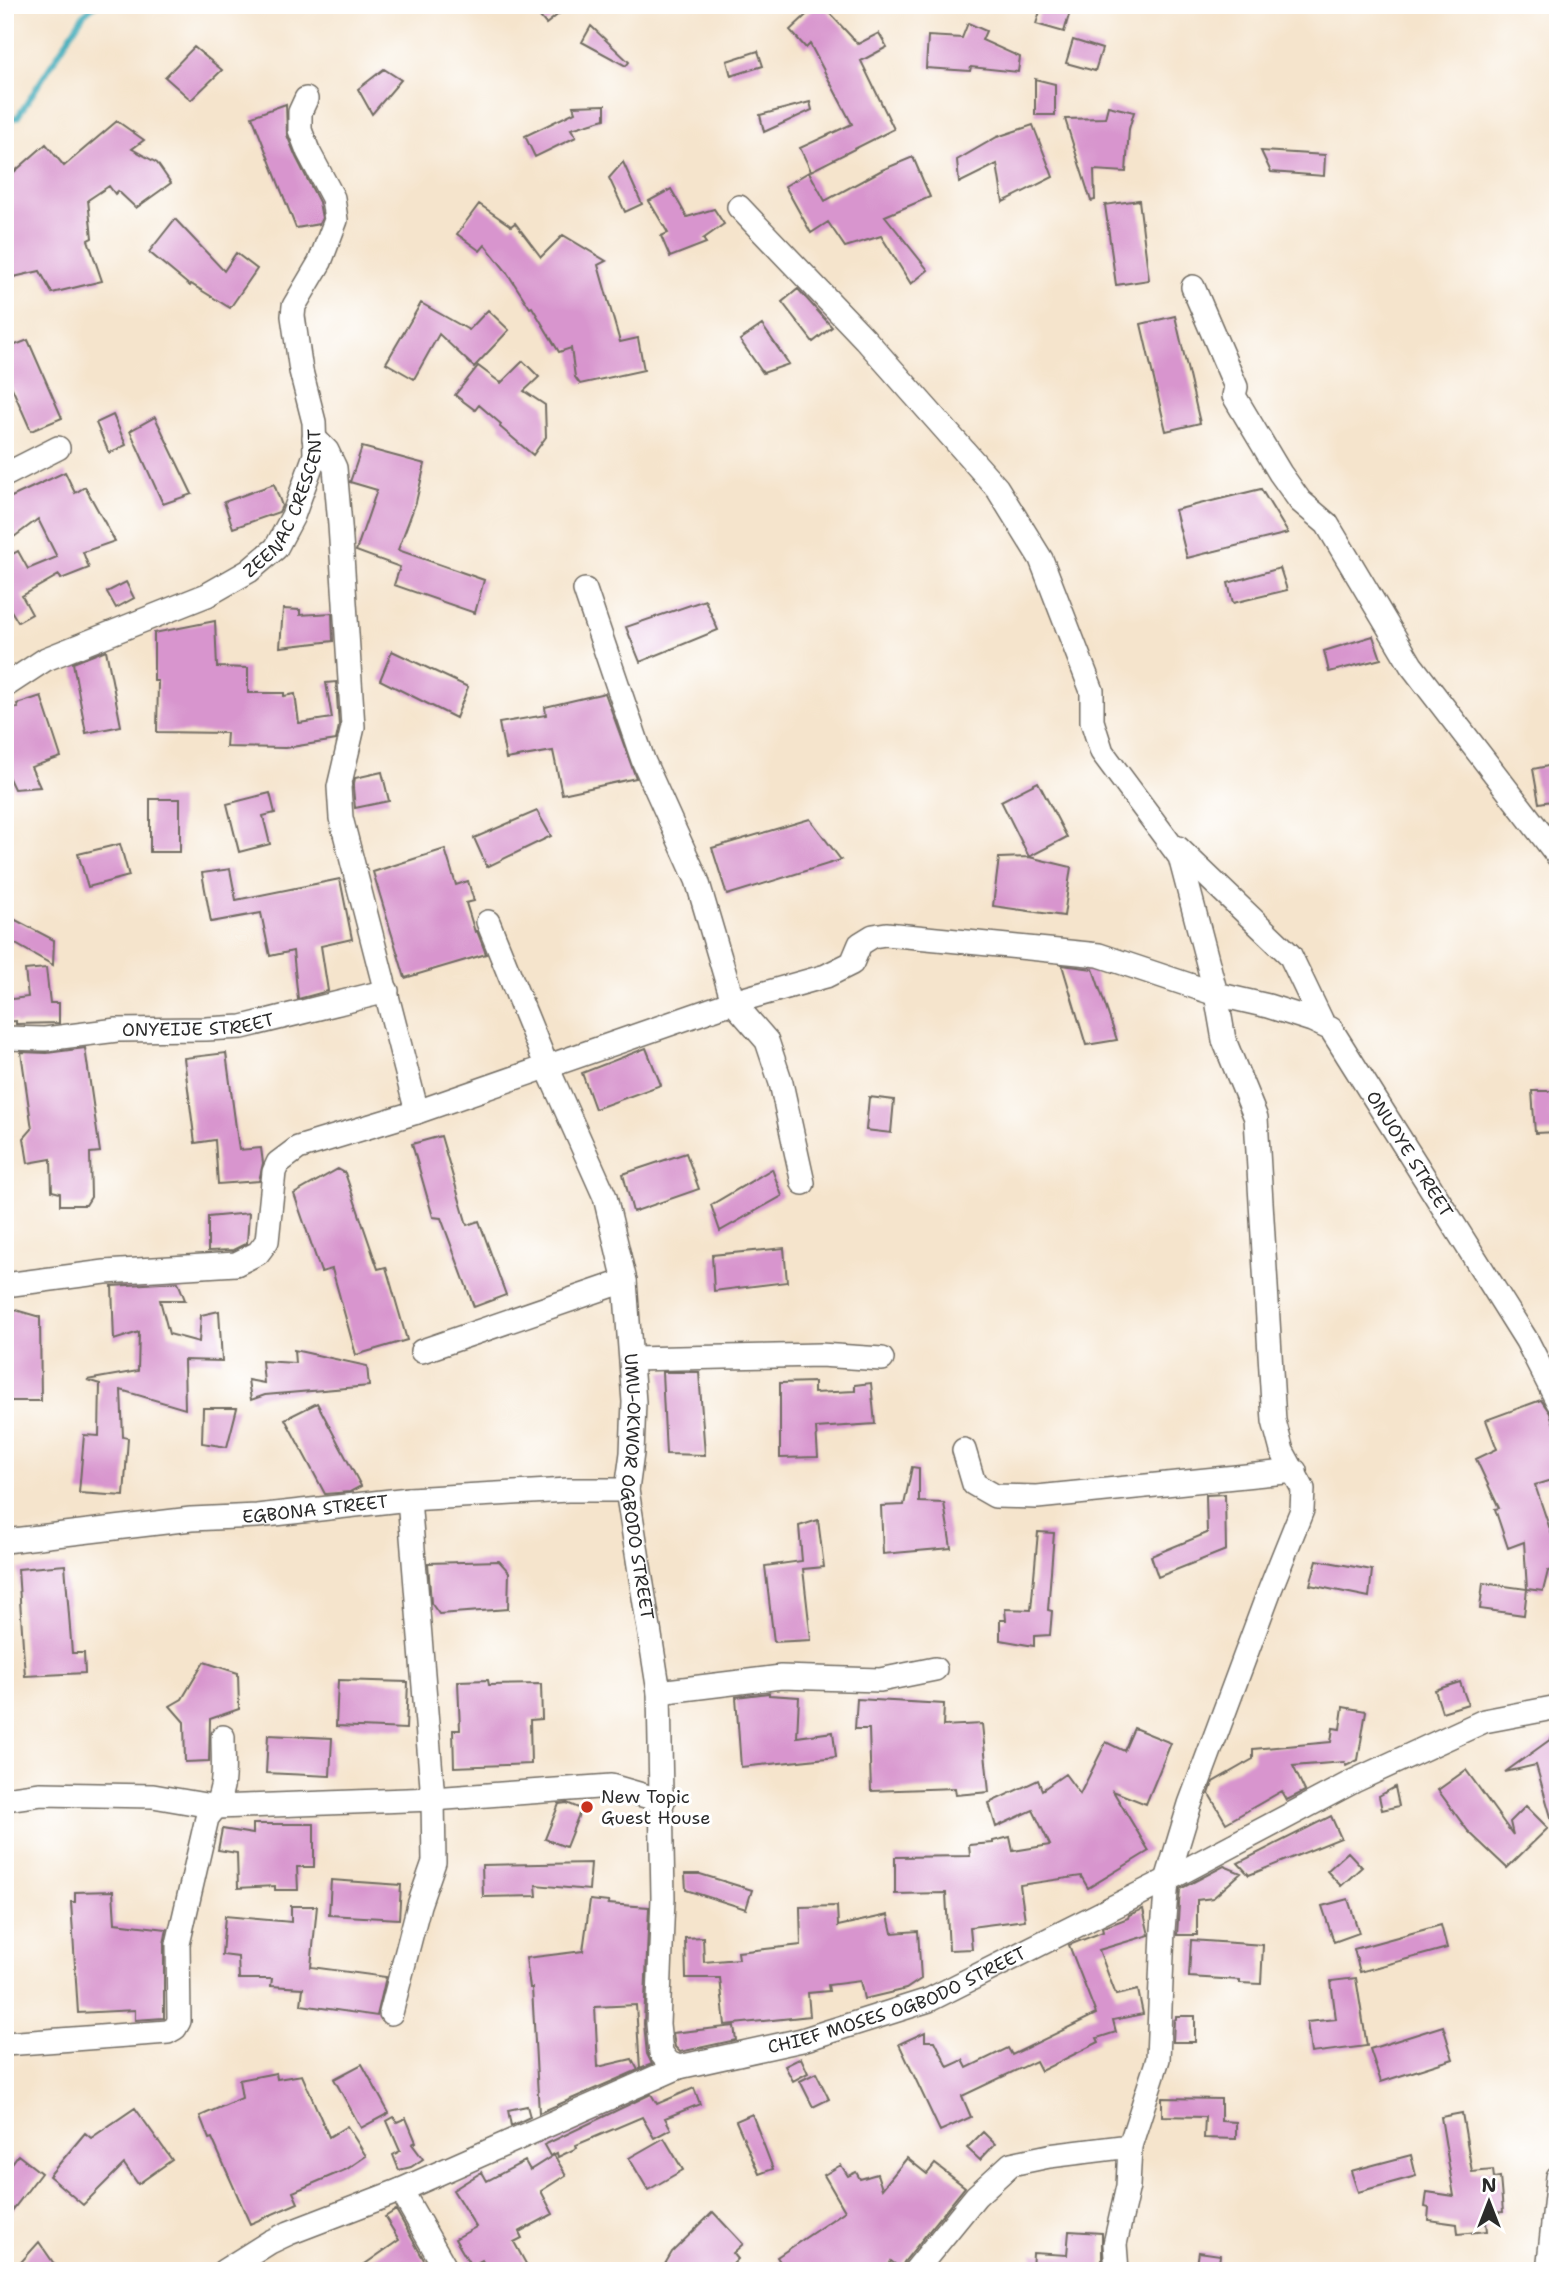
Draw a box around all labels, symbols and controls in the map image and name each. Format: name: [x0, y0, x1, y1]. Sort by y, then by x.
street label: ZEENAC CRESCENT: [238, 428, 327, 583]
street label: ONYEIJE STREET: [122, 1007, 277, 1042]
street label: ONUOYE STREET: [1361, 1086, 1458, 1222]
street label: UMU-OKWOR OGBODO STREET: [615, 1353, 659, 1621]
street label: EGBONA STREET: [242, 1489, 390, 1529]
place label: New Topic Guest House: [601, 1785, 710, 1830]
marker: New Topic Guest House: [579, 1799, 595, 1815]
street label: CHIEF MOSES OGBODO STREET: [765, 1941, 1030, 2059]
north arrow: [1454, 2168, 1524, 2238]
text: N: [1481, 2173, 1497, 2198]

